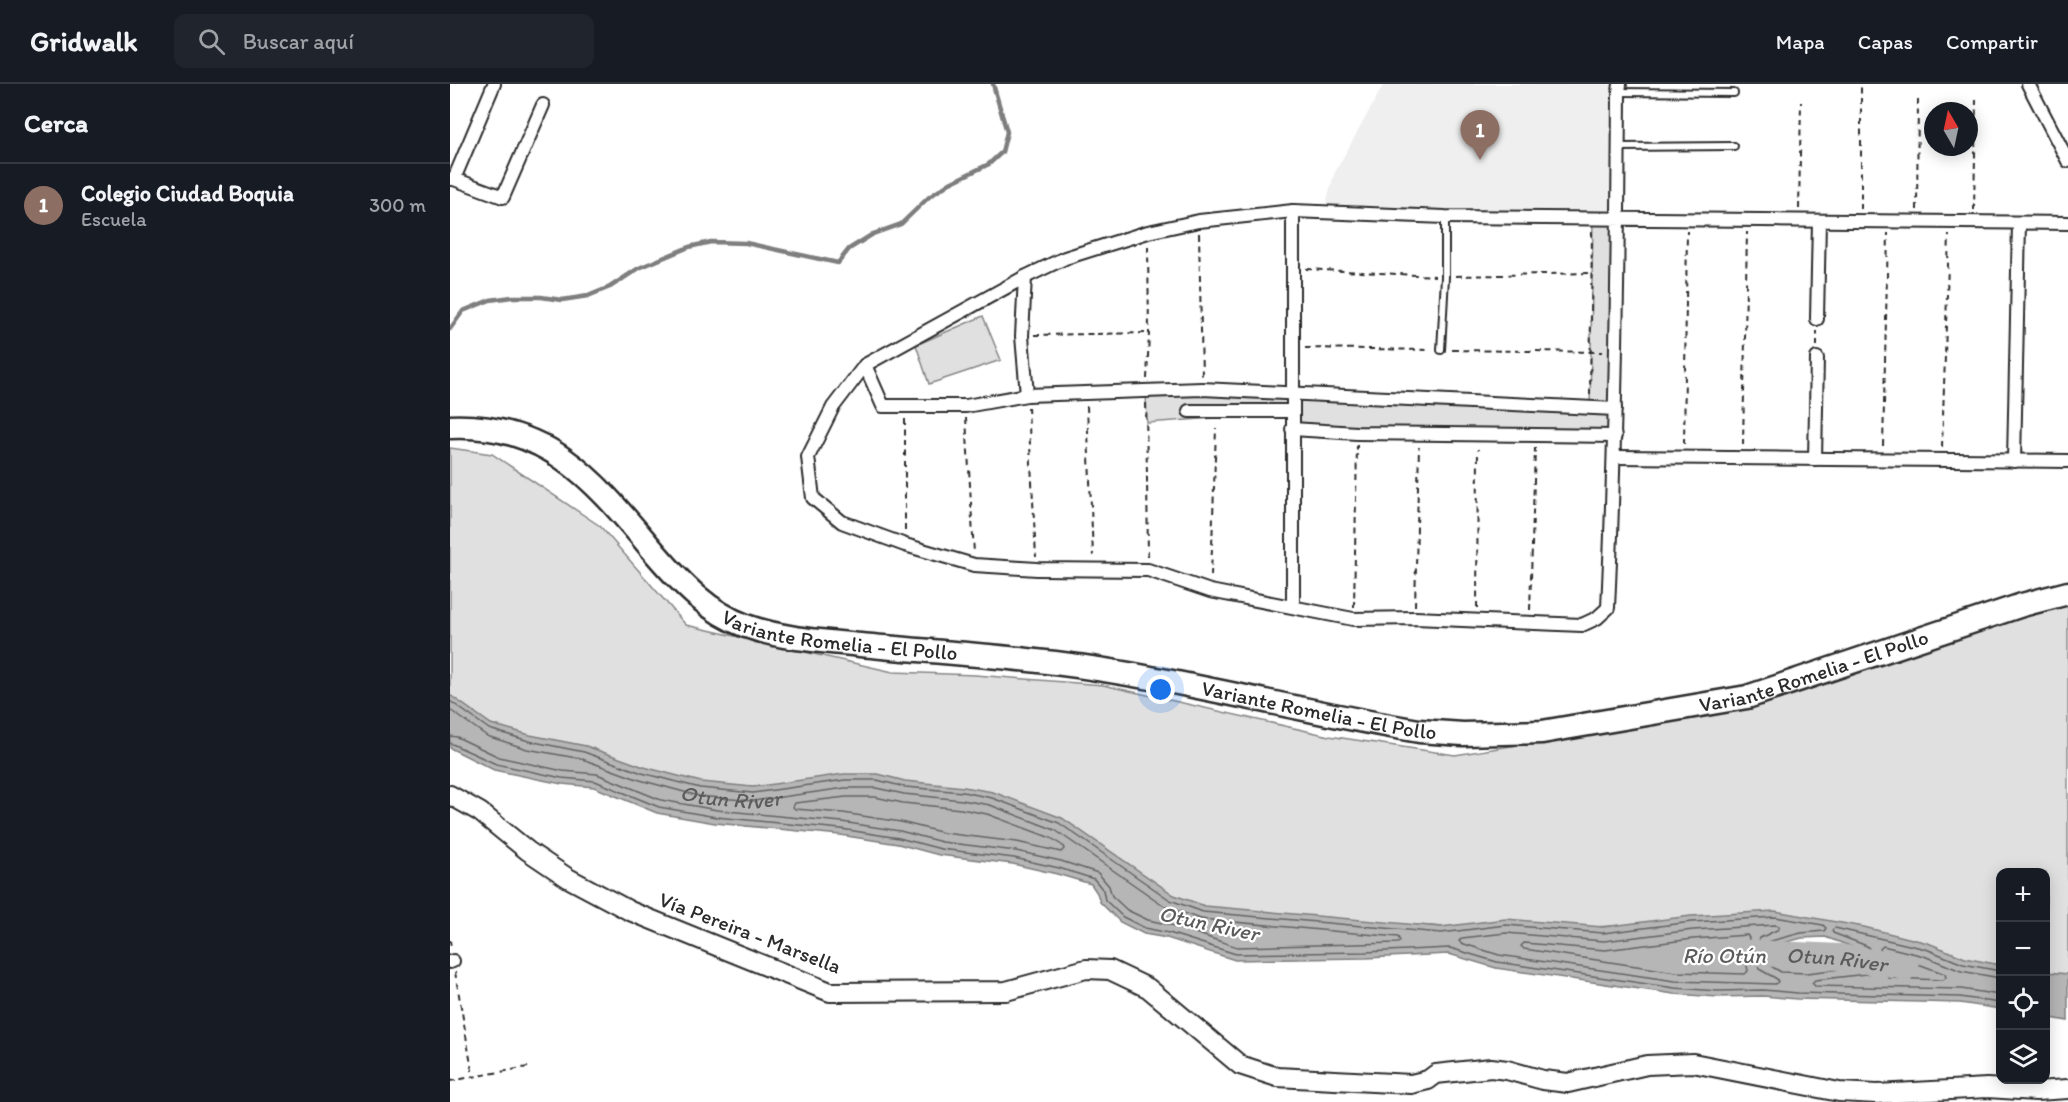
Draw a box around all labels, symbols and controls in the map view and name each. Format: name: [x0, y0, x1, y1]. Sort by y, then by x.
search box: [174, 14, 594, 68]
text: Gridwalk: [30, 24, 138, 58]
icon: search: [195, 25, 228, 58]
text: Buscar aquí: [243, 28, 354, 55]
text: Mapa: [1776, 29, 1825, 54]
text: Capas: [1858, 29, 1913, 54]
text: Compartir: [1946, 29, 2038, 54]
north arrow: [1924, 102, 1978, 156]
text: Cerca: [24, 107, 88, 139]
pin: 1: [1460, 110, 1500, 160]
text: Colegio Ciudad Boquia: [81, 180, 294, 207]
text: 1: [39, 193, 48, 217]
text: 300 m: [369, 193, 426, 217]
text: Escuela: [81, 207, 147, 231]
street label: Variante Romelia - El Pollo: [718, 604, 958, 665]
street label: Variante Romelia - El Pollo: [1697, 624, 1931, 717]
your location: [1146, 675, 1175, 704]
street label: Variante Romelia - El Pollo: [1200, 675, 1437, 744]
water label: Otun River: [677, 779, 785, 815]
map controls: [1996, 868, 2050, 1084]
button: +: [1996, 868, 2050, 922]
street label: Vía Pereira - Marsella: [656, 886, 845, 979]
water label: Otun River: [1156, 900, 1264, 948]
button: −: [1996, 922, 2050, 976]
water label: Otun River: [1786, 941, 1891, 978]
water label: Río Otún: [1682, 942, 1766, 969]
button: locate: [1996, 976, 2050, 1030]
button: layers: [1996, 1030, 2050, 1084]

